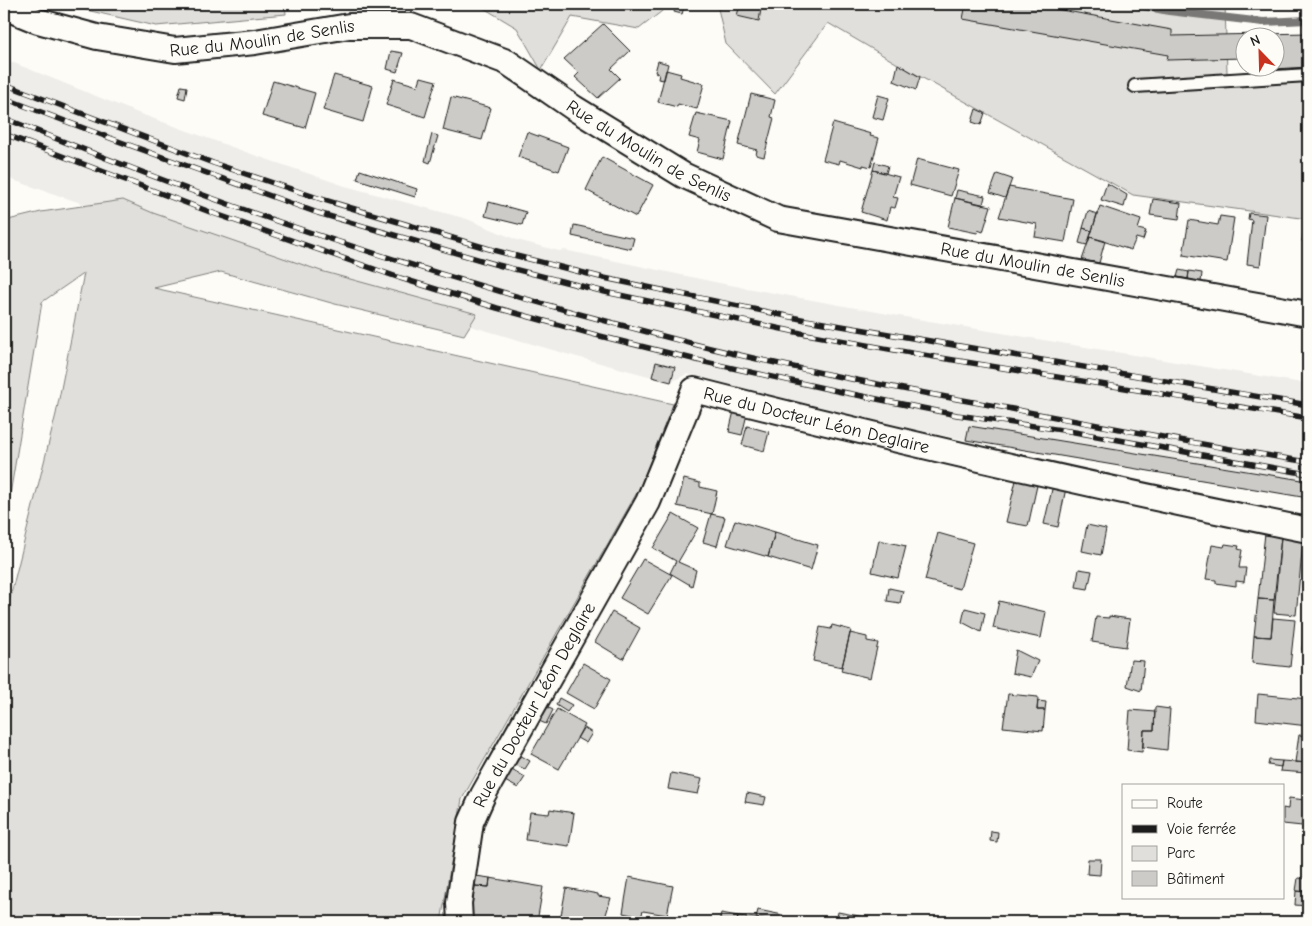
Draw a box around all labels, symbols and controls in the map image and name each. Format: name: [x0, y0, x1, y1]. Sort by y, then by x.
street label: Rue du Moulin de Senlis: [169, 16, 355, 61]
north arrow: [1234, 28, 1284, 78]
text: N: [1248, 31, 1263, 50]
street label: Rue du Moulin de Senlis: [562, 95, 734, 206]
street label: Rue du Moulin de Senlis: [939, 238, 1127, 291]
street label: Rue du Docteur Léon Deglaire: [701, 382, 932, 458]
street label: Rue du Docteur Léon Deglaire: [468, 599, 600, 811]
legend: [1122, 784, 1284, 898]
text: Route: [1167, 794, 1203, 812]
text: Voie ferrée: [1167, 820, 1236, 838]
text: Parc: [1167, 844, 1195, 862]
text: Bâtiment: [1167, 870, 1225, 888]

